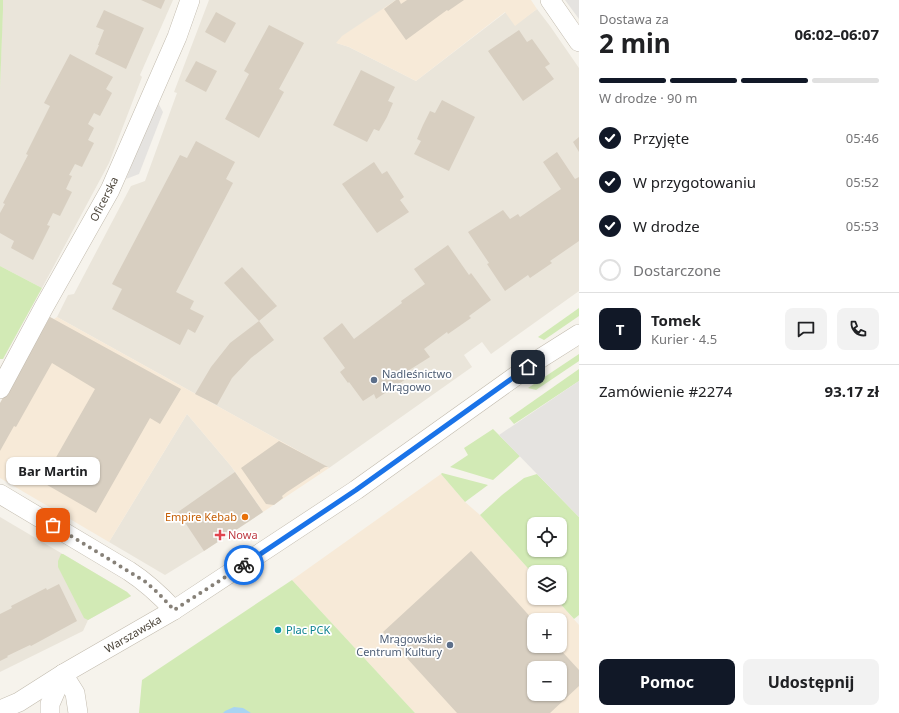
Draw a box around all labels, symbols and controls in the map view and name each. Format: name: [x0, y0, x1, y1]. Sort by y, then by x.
text: Dostawa za: [599, 10, 669, 28]
text: 06:02–06:07: [794, 24, 879, 44]
text: 2 min: [599, 25, 671, 61]
text: W drodze · 90 m: [599, 89, 698, 107]
icon: check: [599, 127, 621, 149]
text: Przyjęte: [633, 128, 689, 148]
text: 05:46: [846, 129, 879, 147]
icon: check: [599, 171, 621, 193]
text: W przygotowaniu: [633, 172, 756, 192]
text: 05:52: [846, 173, 879, 191]
street label: Oficerska: [86, 174, 121, 224]
icon: check: [599, 215, 621, 237]
text: W drodze: [633, 216, 700, 236]
text: 05:53: [846, 217, 879, 235]
text: Dostarczone: [633, 260, 721, 280]
button: chat: [785, 308, 827, 350]
button: phone: [837, 308, 879, 350]
text: Tomek: [651, 310, 701, 330]
text: T: [616, 319, 624, 339]
text: Kurier · 4.5: [651, 330, 717, 348]
pin: [511, 350, 545, 384]
icon: home: [517, 356, 539, 378]
place label: Nadleśnictwo Mrągowo: [382, 366, 452, 394]
marker: Nadleśnictwo Mrągowo: [369, 375, 379, 385]
text: Zamówienie #2274: [599, 381, 732, 401]
text: 93.17 zł: [825, 381, 879, 401]
callout: Bar Martin: [6, 457, 100, 485]
text: Bar Martin: [18, 462, 88, 480]
pin: [36, 508, 70, 542]
place label: Empire Kebab: [165, 509, 237, 524]
marker: Empire Kebab: [240, 512, 250, 522]
icon: bag: [42, 514, 64, 536]
map controls: [527, 517, 567, 701]
button: locate: [527, 517, 567, 557]
place label: Nowa: [228, 527, 258, 542]
marker: Nowa: [215, 530, 225, 540]
courier: [224, 545, 264, 585]
icon: bike: [233, 554, 255, 576]
button: layers: [527, 565, 567, 605]
street label: Warszawska: [102, 611, 164, 656]
button: +: [527, 613, 567, 653]
place label: Plac PCK: [286, 622, 330, 637]
marker: Plac PCK: [273, 625, 283, 635]
place label: Mrągowskie Centrum Kultury: [356, 631, 442, 659]
marker: Mrągowskie Centrum Kultury: [445, 640, 455, 650]
button: Pomoc: [599, 659, 735, 705]
button: Udostępnij: [743, 659, 879, 705]
button: −: [527, 661, 567, 701]

